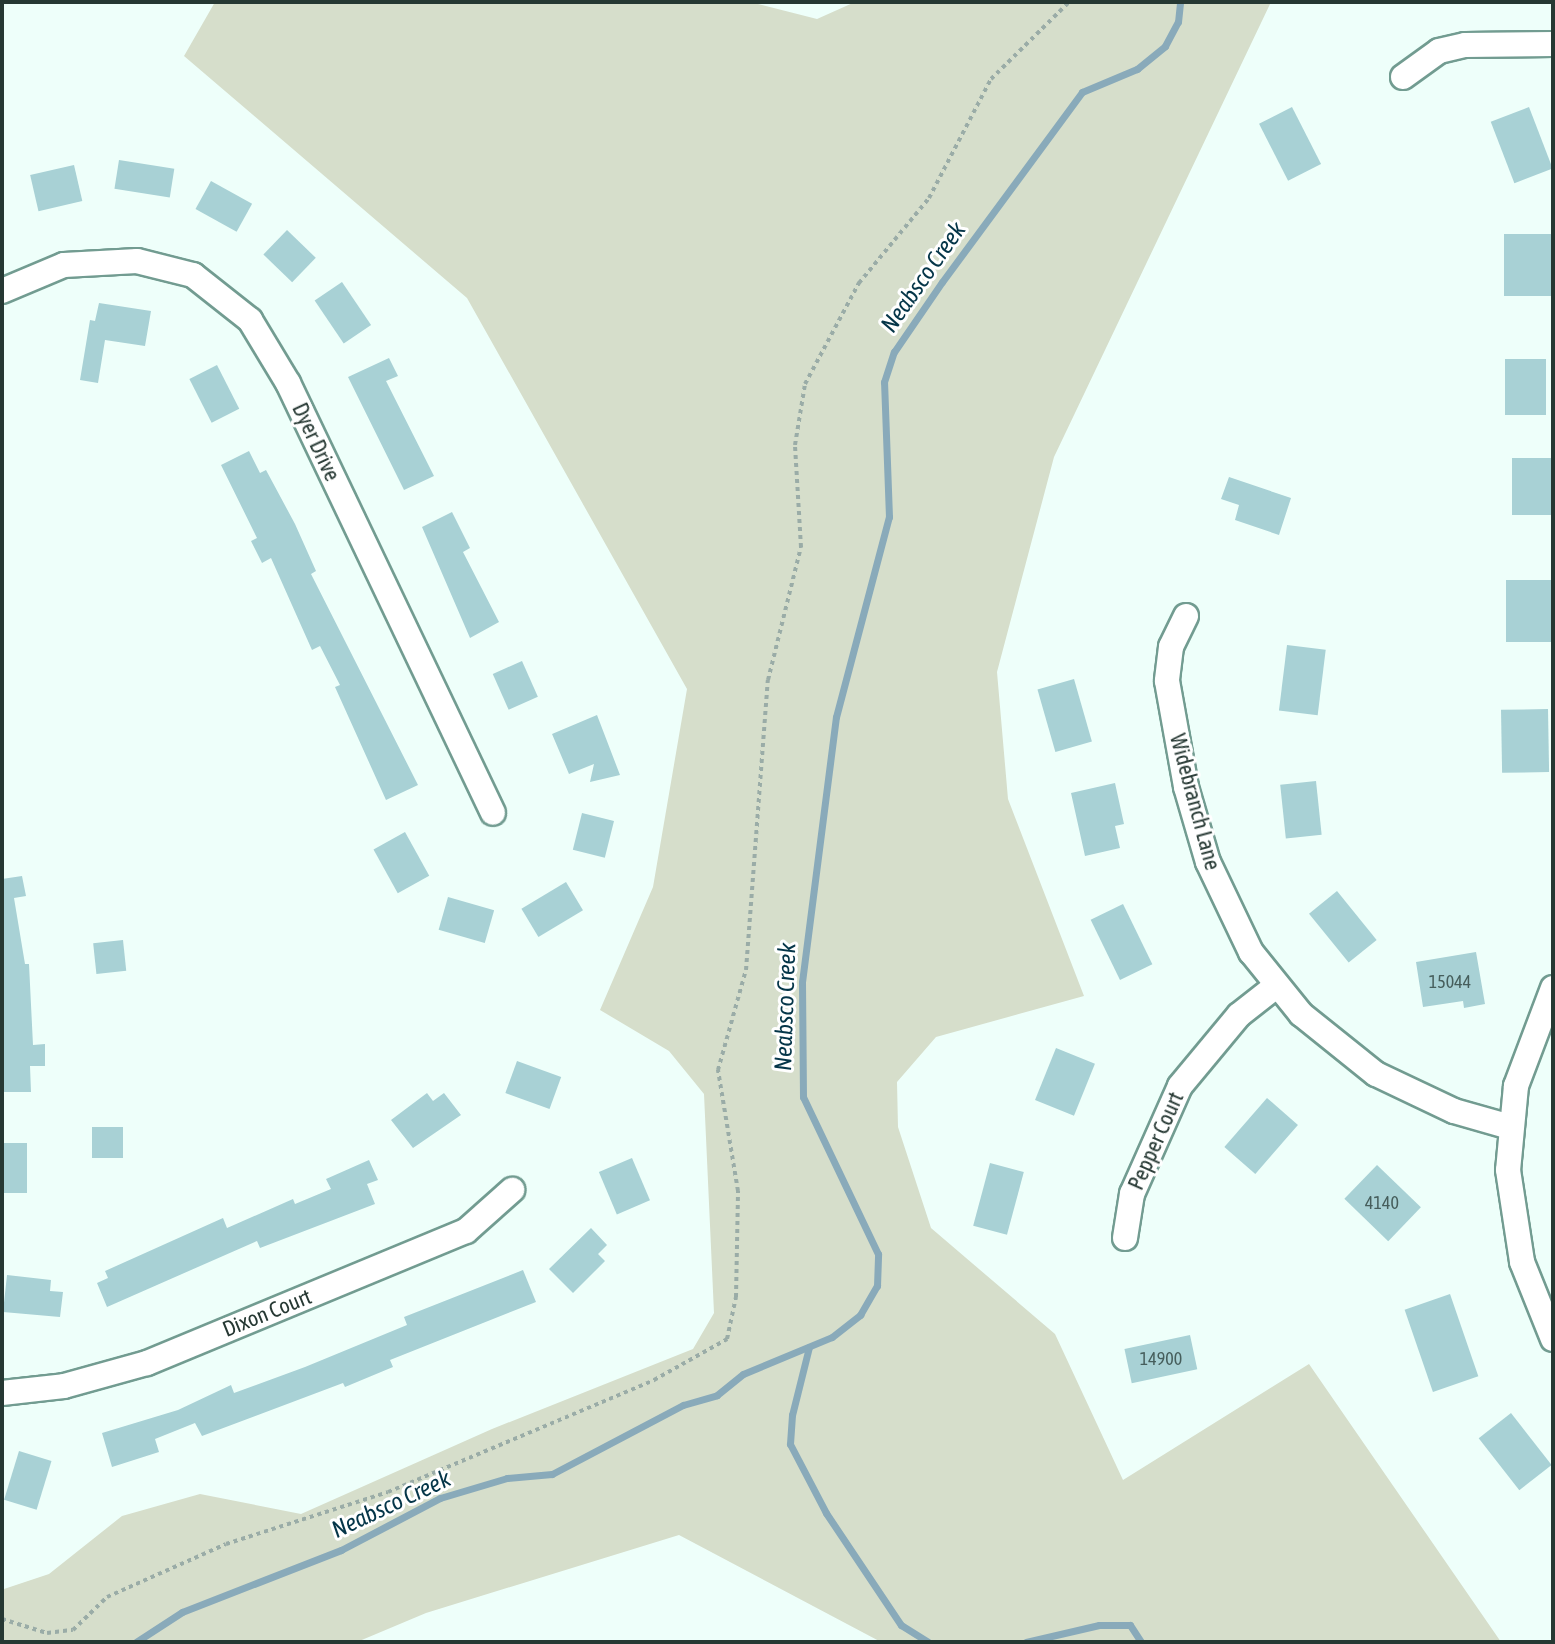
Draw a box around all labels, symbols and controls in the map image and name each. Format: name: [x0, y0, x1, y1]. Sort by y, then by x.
water label: Neabsco Creek: [874, 216, 972, 338]
street label: Dyer Drive: [286, 399, 346, 485]
street label: Widebranch Lane: [1164, 731, 1226, 873]
water label: Neabsco Creek: [768, 943, 802, 1071]
house number: 15044: [1429, 971, 1471, 993]
street label: Pepper Court: [1123, 1088, 1189, 1194]
house number: 4140: [1365, 1192, 1399, 1214]
street label: Dixon Court: [219, 1283, 315, 1343]
house number: 14900: [1140, 1348, 1182, 1370]
water label: Neabsco Creek: [327, 1464, 455, 1544]

